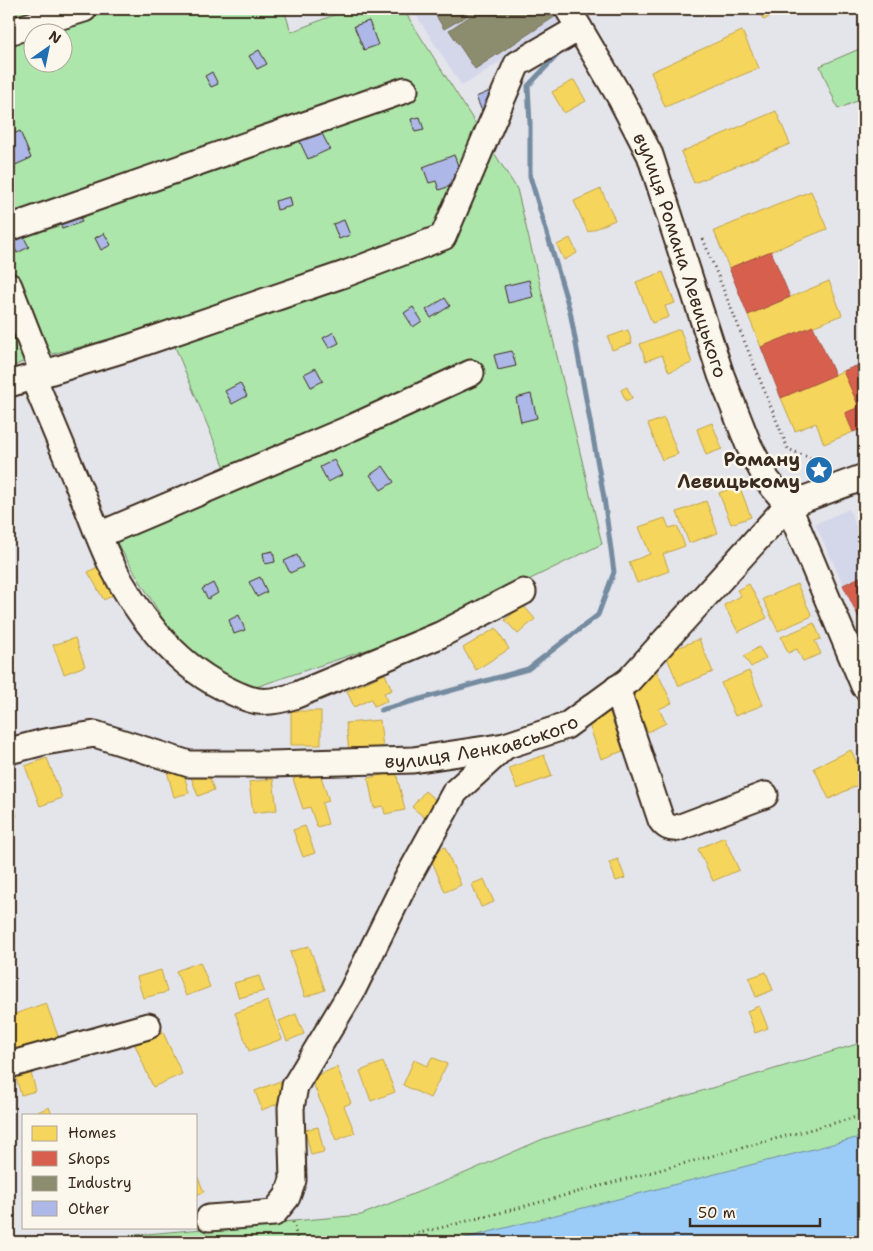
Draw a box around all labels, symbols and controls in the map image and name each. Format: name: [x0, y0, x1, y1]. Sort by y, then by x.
north arrow: [22, 22, 72, 72]
text: N: [46, 27, 65, 48]
street label: вулиця Романа Левицького: [628, 128, 734, 381]
place label: Роману Левицькому: [677, 447, 800, 494]
place icon: Роману Левицькому: [804, 455, 834, 485]
street label: вулиця Ленкавського: [384, 709, 583, 773]
legend: [22, 1114, 198, 1228]
text: Homes: [68, 1123, 116, 1143]
text: Shops: [68, 1149, 110, 1169]
text: Industry: [68, 1173, 132, 1193]
scale bar: [690, 1196, 820, 1228]
text: Other: [68, 1199, 110, 1219]
text: 50 m: [698, 1203, 736, 1223]

